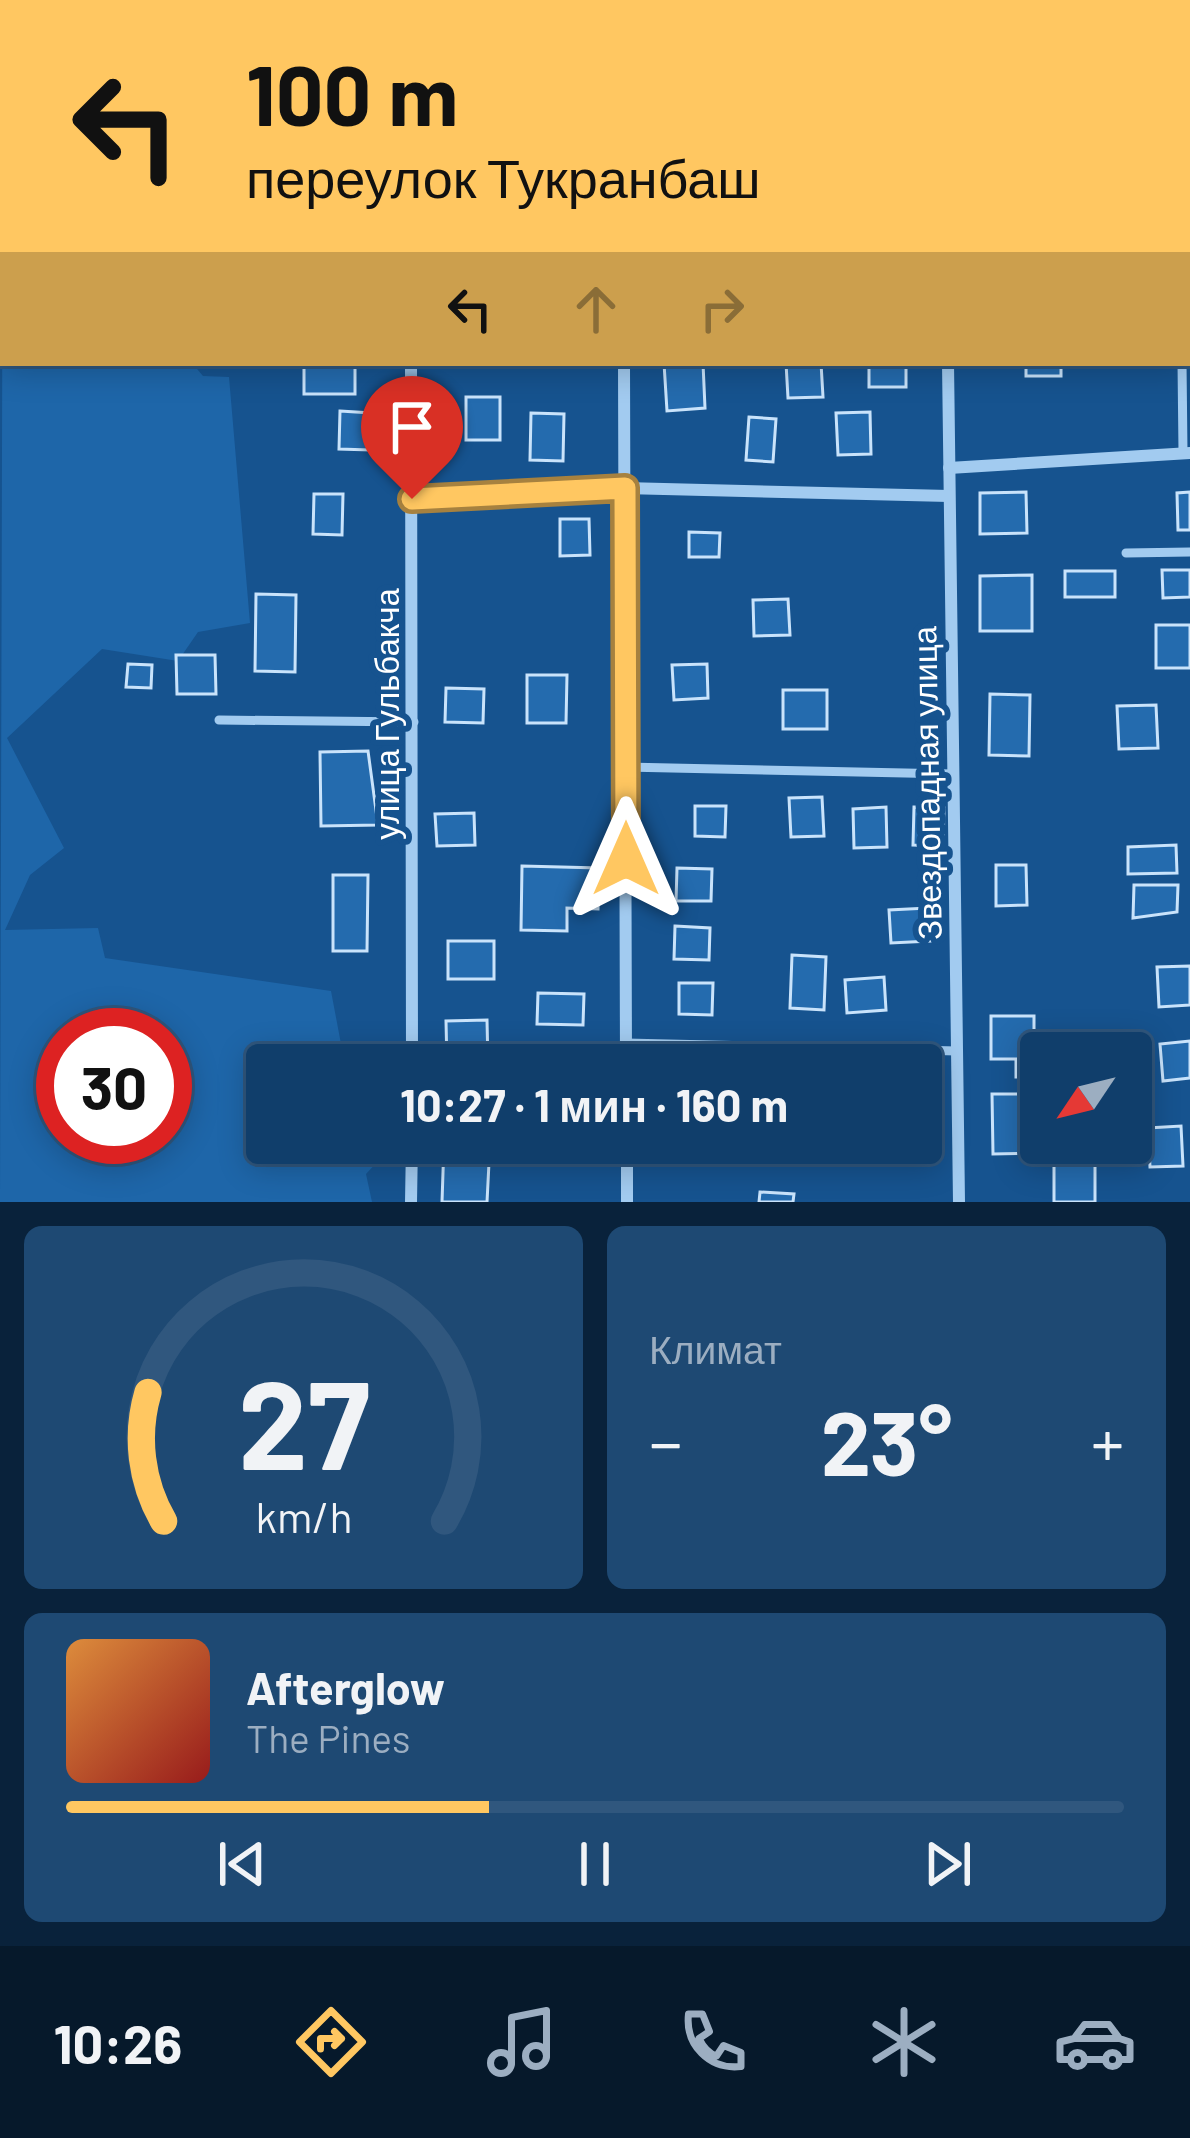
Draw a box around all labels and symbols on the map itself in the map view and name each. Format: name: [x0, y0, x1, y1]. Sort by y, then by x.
pin: [361, 376, 463, 499]
street label: улица Гульбакча: [366, 588, 406, 840]
street label: Звездопадная улица: [903, 625, 949, 940]
position arrow: [563, 796, 689, 922]
speed limit sign: 30: [36, 1008, 192, 1164]
north arrow: [1020, 1032, 1152, 1164]

